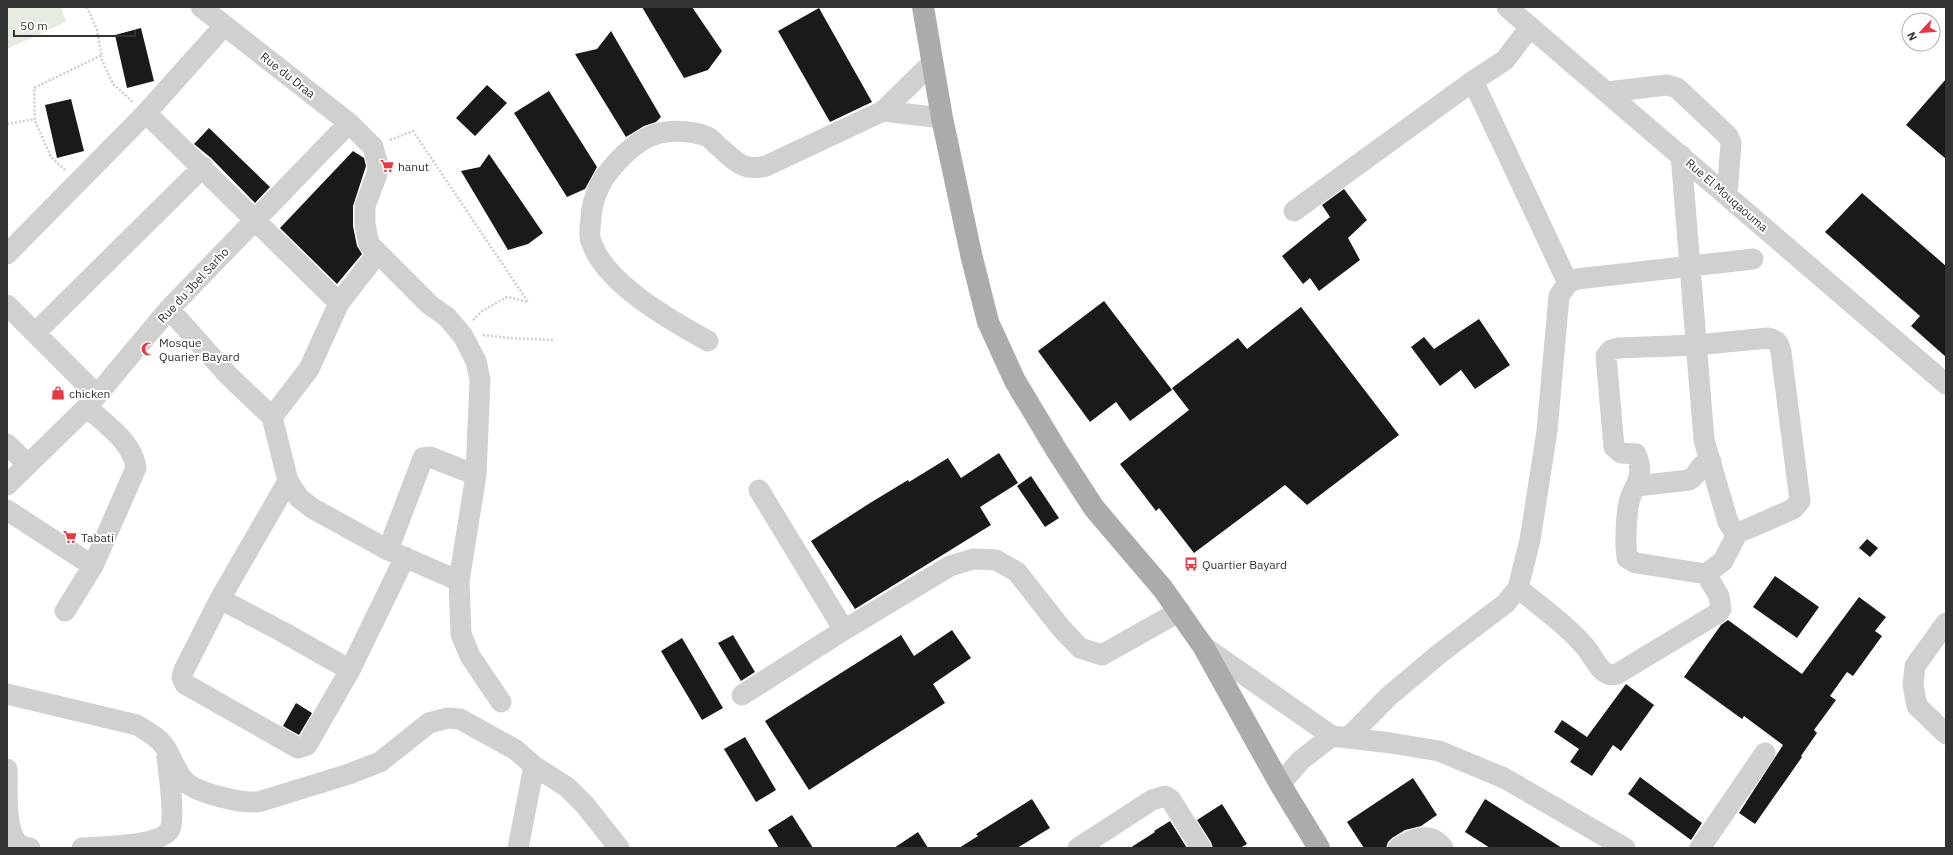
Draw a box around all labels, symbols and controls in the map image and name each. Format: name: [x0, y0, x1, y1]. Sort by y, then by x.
scale bar: [14, 12, 135, 38]
north arrow: [1901, 12, 1941, 52]
text: 50 m: [20, 18, 48, 33]
text: N: [1904, 30, 1920, 43]
street label: Rue du Draa: [257, 49, 319, 102]
street label: Rue El Mouqaouma: [1683, 155, 1772, 235]
supermarket icon: hanut: [379, 158, 395, 174]
place label: hanut: [398, 159, 429, 174]
street label: Rue du Jbel Sarho: [154, 244, 232, 326]
place label: Mosque Quarier Bayard: [159, 335, 240, 364]
mosque icon: Mosque Quarier Bayard: [140, 341, 156, 357]
shop icon: chicken: [50, 385, 66, 401]
place label: chicken: [69, 386, 110, 401]
supermarket icon: Tabati: [62, 529, 78, 545]
place label: Tabati: [81, 530, 114, 545]
bus stop icon: Quartier Bayard: [1183, 556, 1199, 572]
place label: Quartier Bayard: [1202, 557, 1287, 572]

